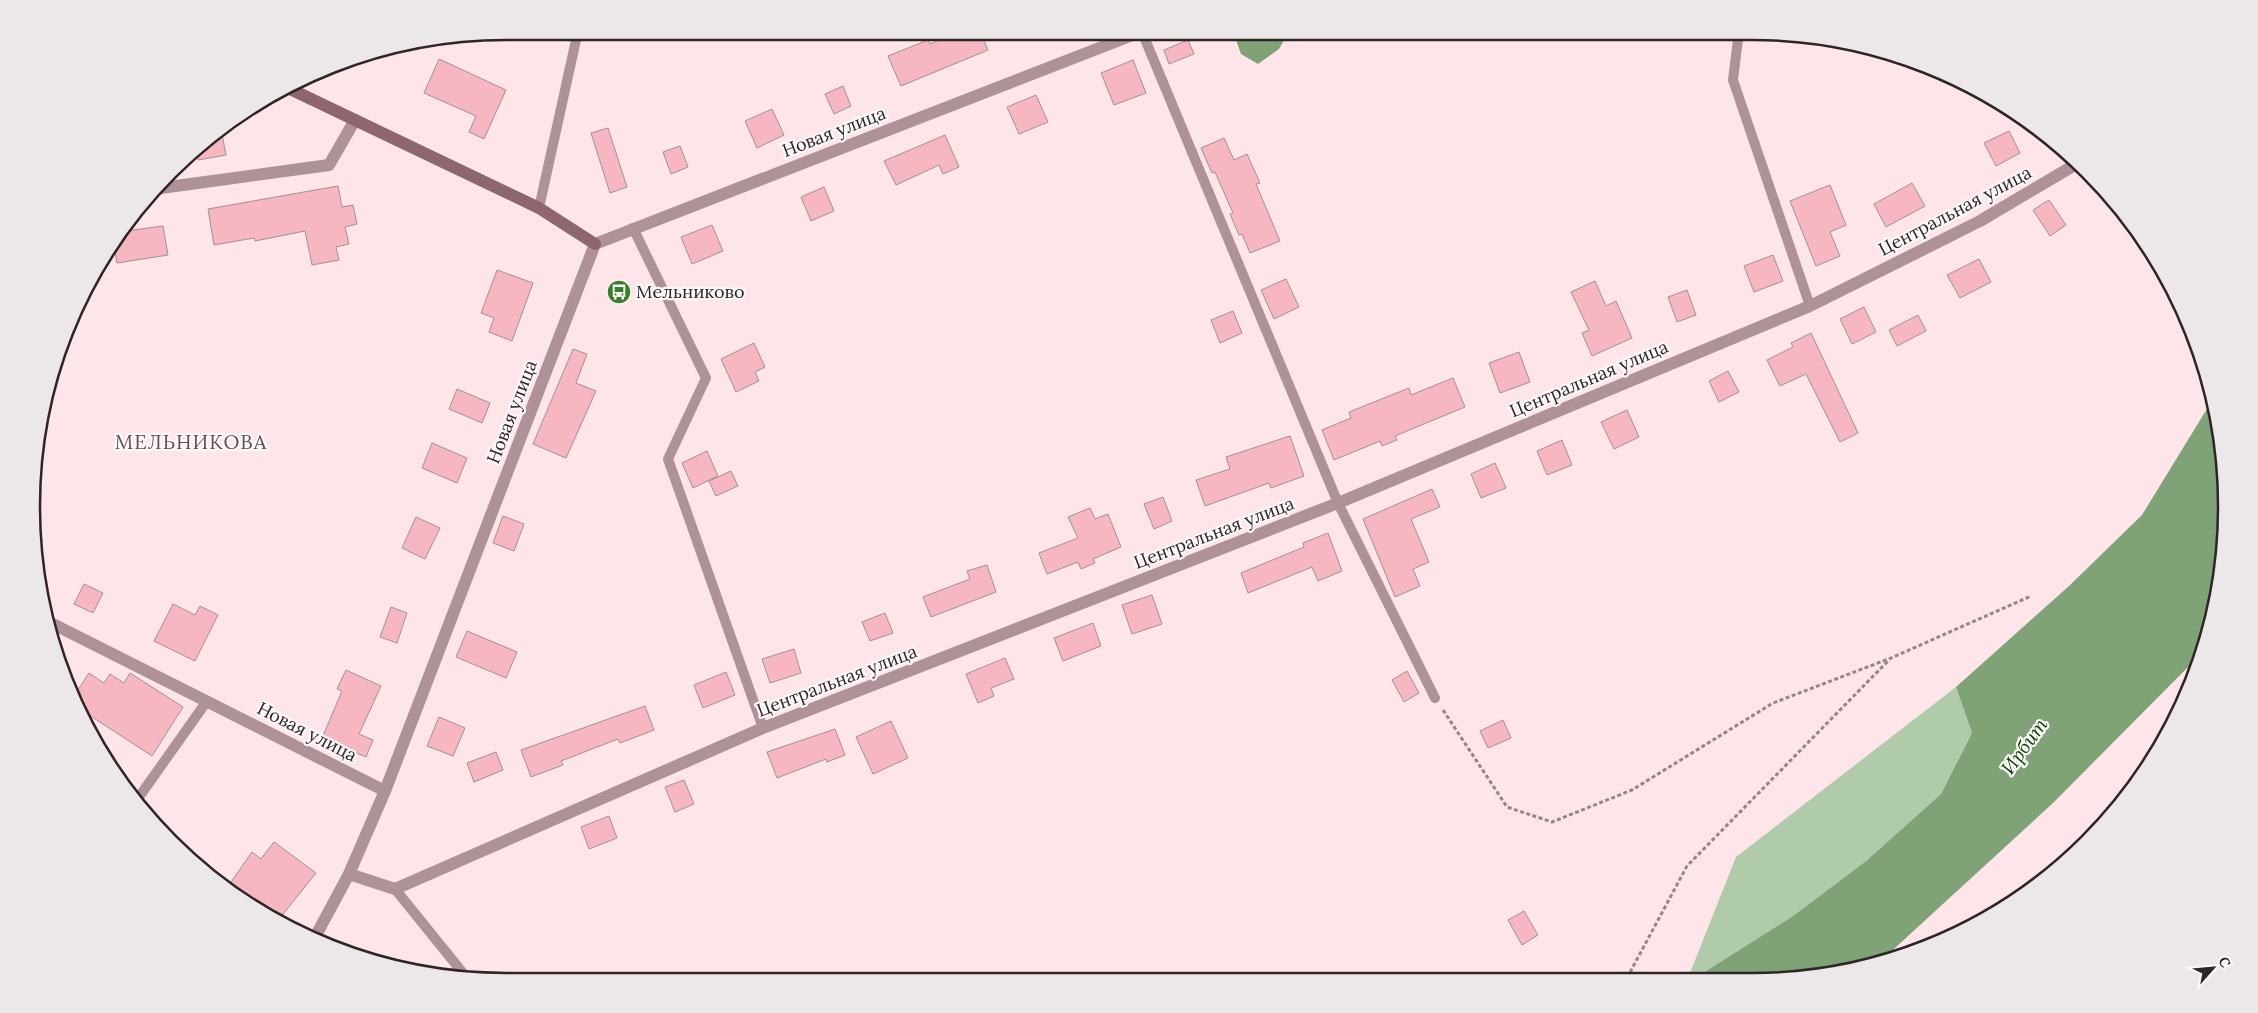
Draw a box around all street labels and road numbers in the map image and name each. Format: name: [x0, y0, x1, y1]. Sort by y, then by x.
street label: Новая улица: [779, 101, 889, 162]
street label: Центральная улица: [1874, 161, 2035, 261]
street label: Центральная улица: [1506, 335, 1672, 422]
street label: Новая улица: [481, 357, 542, 467]
street label: Центральная улица: [1130, 491, 1297, 574]
street label: Центральная улица: [753, 639, 920, 722]
street label: Новая улица: [253, 697, 361, 767]

